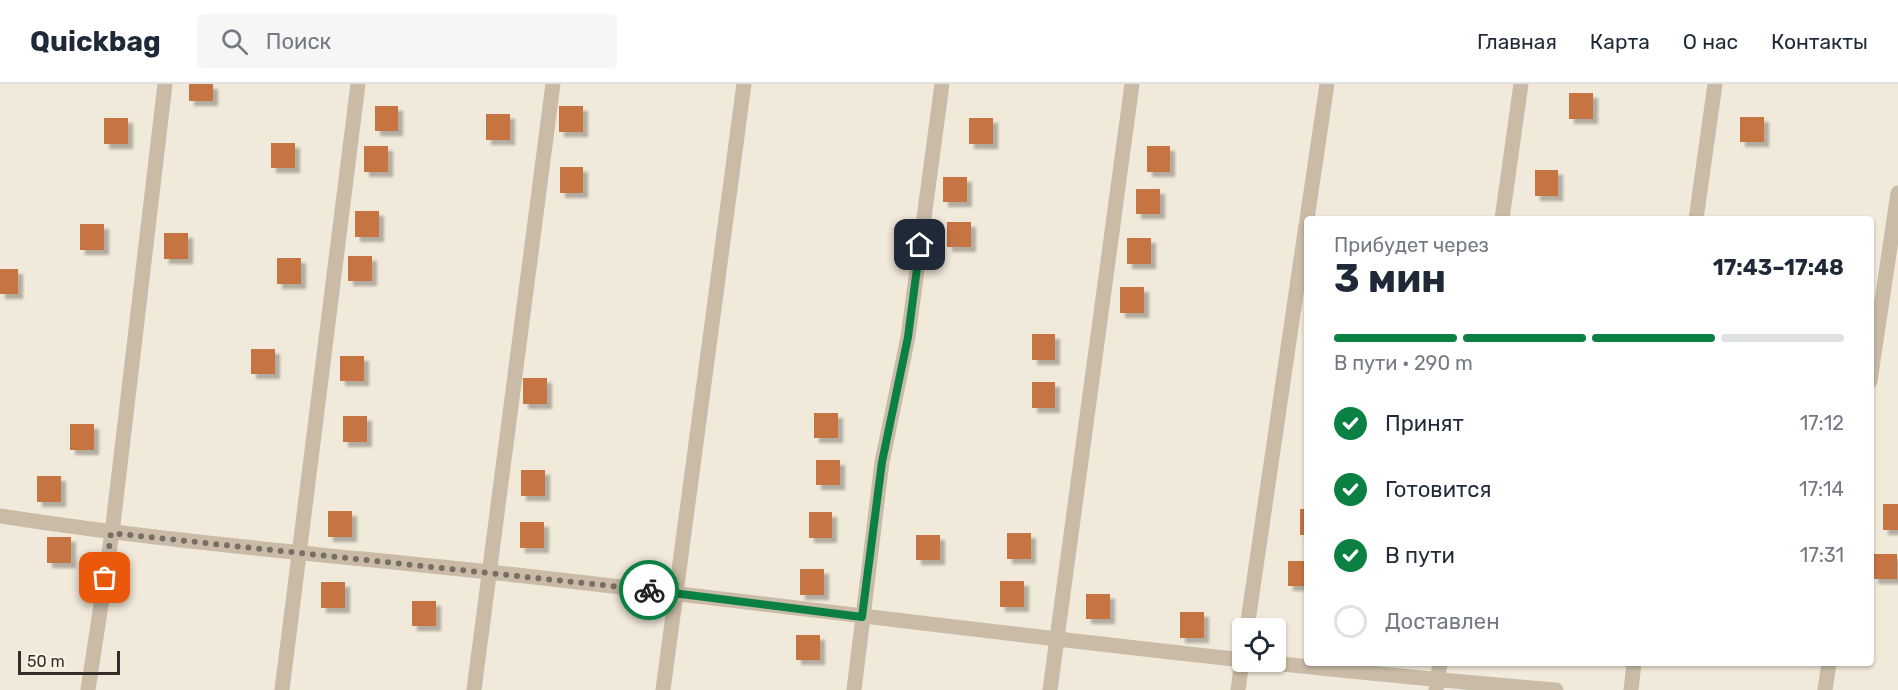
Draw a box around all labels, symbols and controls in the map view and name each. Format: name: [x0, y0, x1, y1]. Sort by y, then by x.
search box: [197, 14, 617, 68]
text: Quickbag: [30, 25, 161, 58]
icon: search: [218, 25, 251, 58]
text: Поиск: [266, 28, 331, 55]
text: Главная: [1477, 29, 1557, 54]
text: Карта: [1590, 29, 1650, 54]
text: О нас: [1683, 29, 1738, 54]
text: Контакты: [1771, 29, 1868, 54]
pin: [894, 219, 945, 270]
icon: home: [903, 228, 936, 261]
text: Прибудет через: [1334, 233, 1489, 257]
text: 17:43–17:48: [1713, 254, 1844, 281]
text: 3 мин: [1334, 256, 1446, 302]
text: В пути · 290 m: [1334, 351, 1473, 375]
icon: check: [1334, 407, 1367, 440]
text: Принят: [1385, 410, 1464, 437]
text: 17:12: [1800, 411, 1844, 435]
icon: check: [1334, 473, 1367, 506]
text: Готовится: [1385, 476, 1491, 503]
text: 17:14: [1799, 477, 1844, 501]
icon: check: [1334, 539, 1367, 572]
text: В пути: [1385, 542, 1455, 569]
text: 17:31: [1800, 543, 1844, 567]
pin: [79, 552, 130, 603]
courier: [619, 560, 679, 620]
icon: bag: [88, 561, 121, 594]
icon: bike: [633, 574, 666, 607]
text: Доставлен: [1385, 608, 1500, 635]
map controls: [1232, 618, 1286, 672]
button: locate: [1232, 618, 1286, 672]
scale bar: [18, 648, 120, 676]
text: 50 m: [27, 652, 65, 671]

